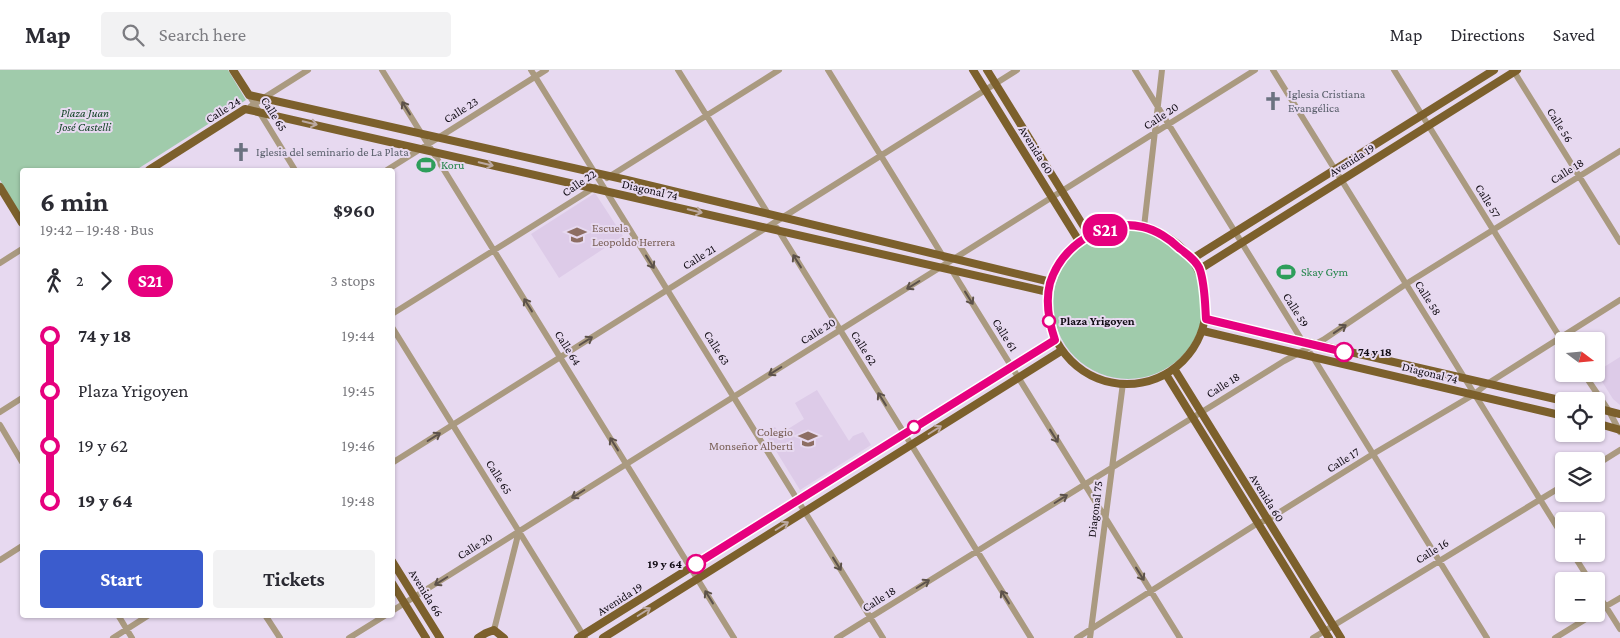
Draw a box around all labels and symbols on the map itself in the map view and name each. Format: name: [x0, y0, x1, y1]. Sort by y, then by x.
place label: Iglesia Cristiana Evangélica: [1288, 87, 1366, 115]
church icon: Iglesia Cristiana Evangélica: [1262, 90, 1284, 112]
street label: Calle 24: [203, 94, 243, 126]
street label: Calle 65: [258, 94, 290, 134]
street label: Calle 23: [441, 94, 481, 126]
street label: Calle 20: [1141, 99, 1181, 132]
one-way arrow: [400, 101, 410, 115]
street label: Calle 56: [1544, 105, 1576, 145]
park label: Plaza Juan José Castelli: [57, 106, 112, 134]
one-way arrow: [302, 119, 318, 128]
street label: Avenida 60: [1016, 123, 1056, 177]
church icon: Iglesia del seminario de La Plata: [230, 141, 252, 163]
street label: Avenida 19: [1327, 141, 1377, 179]
place label: Iglesia del seminario de La Plata: [256, 145, 409, 159]
sports icon: Koru: [415, 154, 437, 176]
street label: Calle 18: [1548, 155, 1586, 187]
place label: Koru: [441, 158, 465, 172]
one-way arrow: [477, 159, 493, 169]
street label: Calle 22: [559, 166, 599, 199]
street label: Diagonal 74: [621, 177, 679, 203]
street label: Calle 57: [1472, 181, 1504, 221]
one-way arrow: [687, 207, 703, 217]
line badge: S21: [1076, 214, 1134, 246]
place label: Escuela Leopoldo Herrera: [592, 221, 676, 249]
school or university icon: Escuela Leopoldo Herrera: [566, 224, 588, 246]
street label: Calle 21: [680, 241, 718, 273]
one-way arrow: [791, 254, 801, 268]
one-way arrow: [646, 255, 656, 269]
sports icon: Skay Gym: [1275, 261, 1297, 283]
place label: Skay Gym: [1301, 265, 1349, 279]
street label: Calle 58: [1412, 278, 1444, 318]
one-way arrow: [906, 279, 920, 290]
one-way arrow: [964, 290, 974, 304]
street label: Calle 59: [1280, 290, 1312, 330]
one-way arrow: [523, 299, 533, 313]
marker: Plaza Yrigoyen: [1042, 314, 1056, 328]
place label: Plaza Yrigoyen: [1060, 314, 1135, 328]
street label: Calle 20: [798, 315, 838, 347]
street label: Calle 61: [989, 316, 1021, 354]
one-way arrow: [1333, 323, 1347, 333]
street label: Calle 64: [552, 328, 584, 368]
street label: Calle 63: [701, 328, 733, 368]
street label: Calle 62: [848, 328, 880, 368]
north arrow: [1555, 332, 1605, 382]
one-way arrow: [579, 336, 593, 346]
marker: 74 y 18: [1334, 342, 1354, 362]
place label: 74 y 18: [1358, 345, 1392, 359]
street label: Diagonal 74: [1401, 359, 1459, 387]
one-way arrow: [769, 366, 783, 376]
street label: Calle 18: [1204, 369, 1242, 401]
one-way arrow: [877, 392, 888, 406]
unlabelled marker: [907, 420, 921, 434]
place label: Colegio Monseñor Alberti: [709, 425, 793, 453]
one-way arrow: [927, 425, 941, 435]
school or university icon: Colegio Monseñor Alberti: [797, 428, 819, 450]
one-way arrow: [1050, 428, 1060, 442]
one-way arrow: [426, 431, 440, 441]
one-way arrow: [608, 437, 618, 451]
street label: Calle 17: [1324, 444, 1362, 475]
street label: Calle 65: [483, 457, 515, 497]
street label: Avenida 60: [1247, 471, 1287, 525]
street label: Diagonal 75: [1085, 480, 1105, 538]
one-way arrow: [572, 490, 586, 500]
one-way arrow: [1054, 493, 1068, 503]
one-way arrow: [775, 521, 789, 531]
street label: Calle 20: [455, 530, 495, 562]
street label: Calle 16: [1413, 535, 1451, 567]
marker: 19 y 64: [686, 554, 706, 574]
one-way arrow: [833, 556, 843, 570]
place label: 19 y 64: [647, 557, 683, 571]
one-way arrow: [1135, 566, 1145, 580]
street label: Avenida 66: [406, 567, 446, 619]
one-way arrow: [434, 576, 448, 586]
one-way arrow: [916, 579, 930, 589]
street label: Avenida 19: [595, 580, 645, 618]
street label: Calle 18: [860, 583, 898, 615]
one-way arrow: [703, 590, 713, 604]
one-way arrow: [1000, 590, 1010, 604]
one-way arrow: [637, 607, 651, 617]

